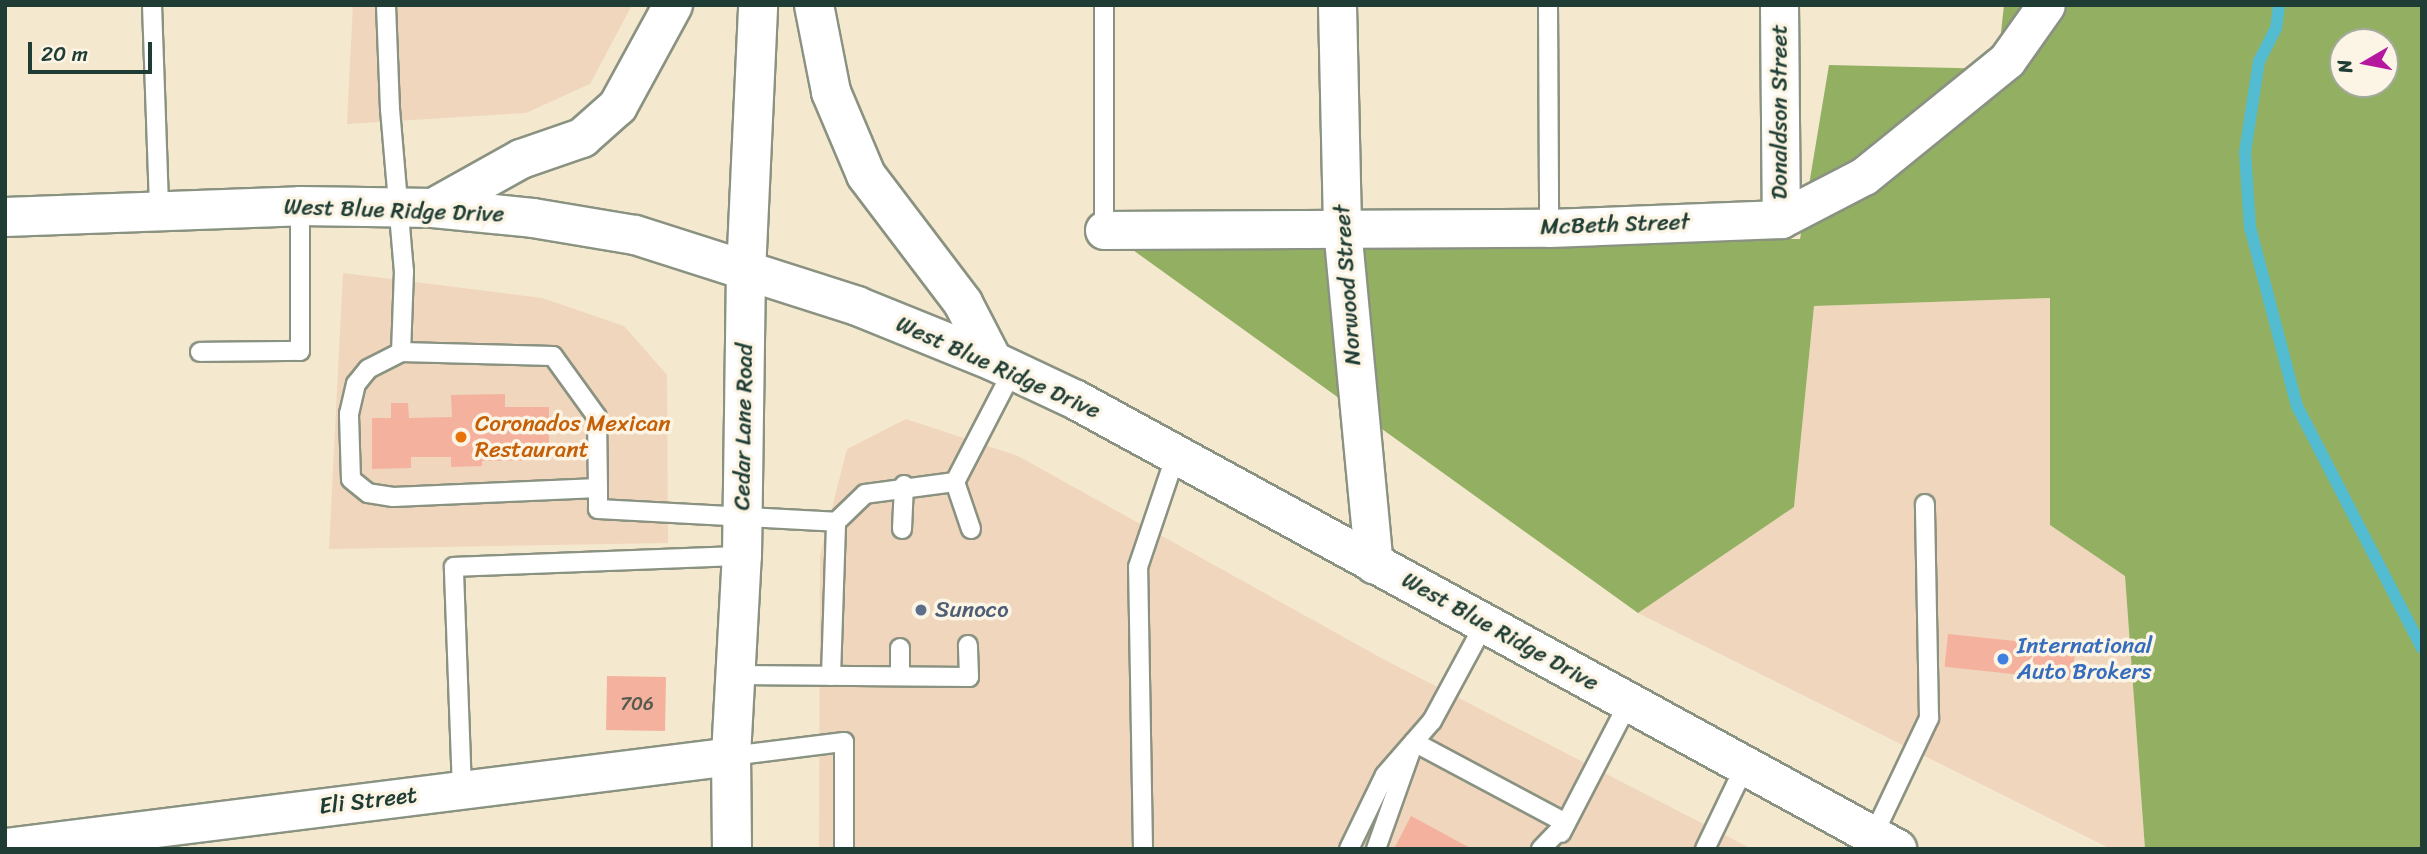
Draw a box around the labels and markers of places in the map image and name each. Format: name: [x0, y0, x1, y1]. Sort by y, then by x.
place label: Coronados Mexican Restaurant: [475, 410, 671, 464]
marker: Coronados Mexican Restaurant: [453, 429, 469, 445]
place label: Sunoco: [935, 596, 1009, 624]
marker: Sunoco: [913, 602, 929, 618]
place label: International Auto Brokers: [2017, 632, 2152, 686]
marker: International Auto Brokers: [1995, 651, 2011, 667]

